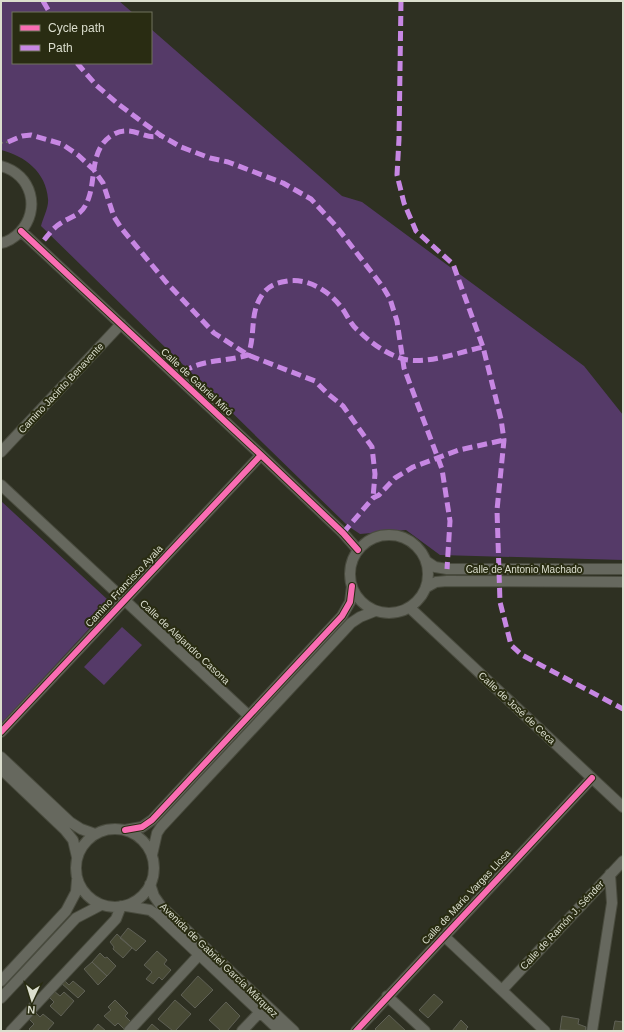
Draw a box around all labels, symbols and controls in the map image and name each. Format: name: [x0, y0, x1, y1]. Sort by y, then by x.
legend: [12, 12, 152, 64]
text: Cycle path: [48, 21, 105, 35]
text: Path: [48, 41, 73, 55]
street label: Camino Jacinto Benavente: [16, 340, 106, 435]
street label: Calle de Gabriel Miró: [159, 346, 235, 418]
street label: Camino Francisco Ayala: [83, 543, 165, 629]
street label: Calle de Antonio Machado: [466, 564, 583, 575]
street label: Calle de Alejandro Casona: [138, 598, 232, 687]
street label: Calle de José de Ceca: [476, 670, 558, 747]
street label: Calle de Mario Vargas Llosa: [419, 847, 513, 946]
street label: Calle de Ramón J. Sénder: [518, 878, 606, 972]
street label: Avenida de Gabriel García Márquez: [158, 901, 280, 1019]
north arrow: [12, 980, 52, 1020]
text: N: [27, 1004, 36, 1016]

